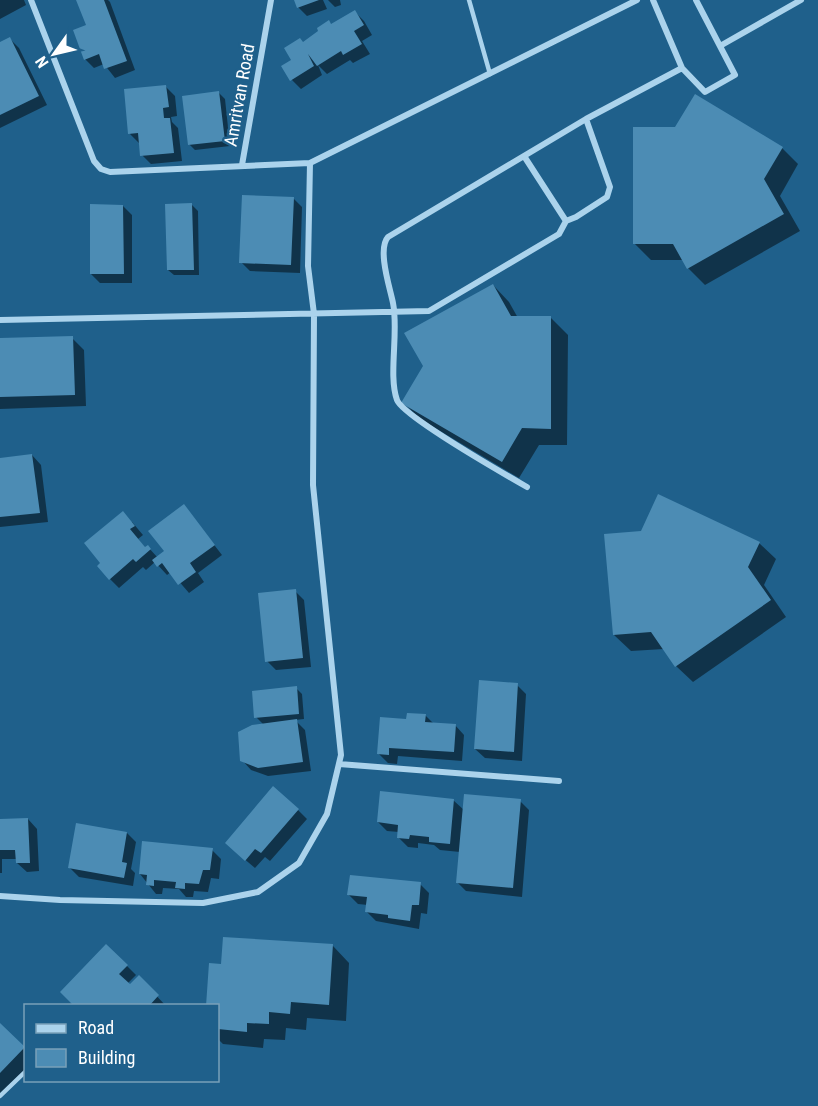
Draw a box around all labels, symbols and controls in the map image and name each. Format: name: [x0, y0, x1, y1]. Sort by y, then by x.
north arrow: [24, 24, 84, 84]
street label: Amritvan Road: [220, 42, 258, 148]
text: N: [31, 53, 53, 71]
legend: [24, 1004, 219, 1082]
text: Road: [78, 1017, 114, 1038]
text: Building: [78, 1047, 135, 1068]

